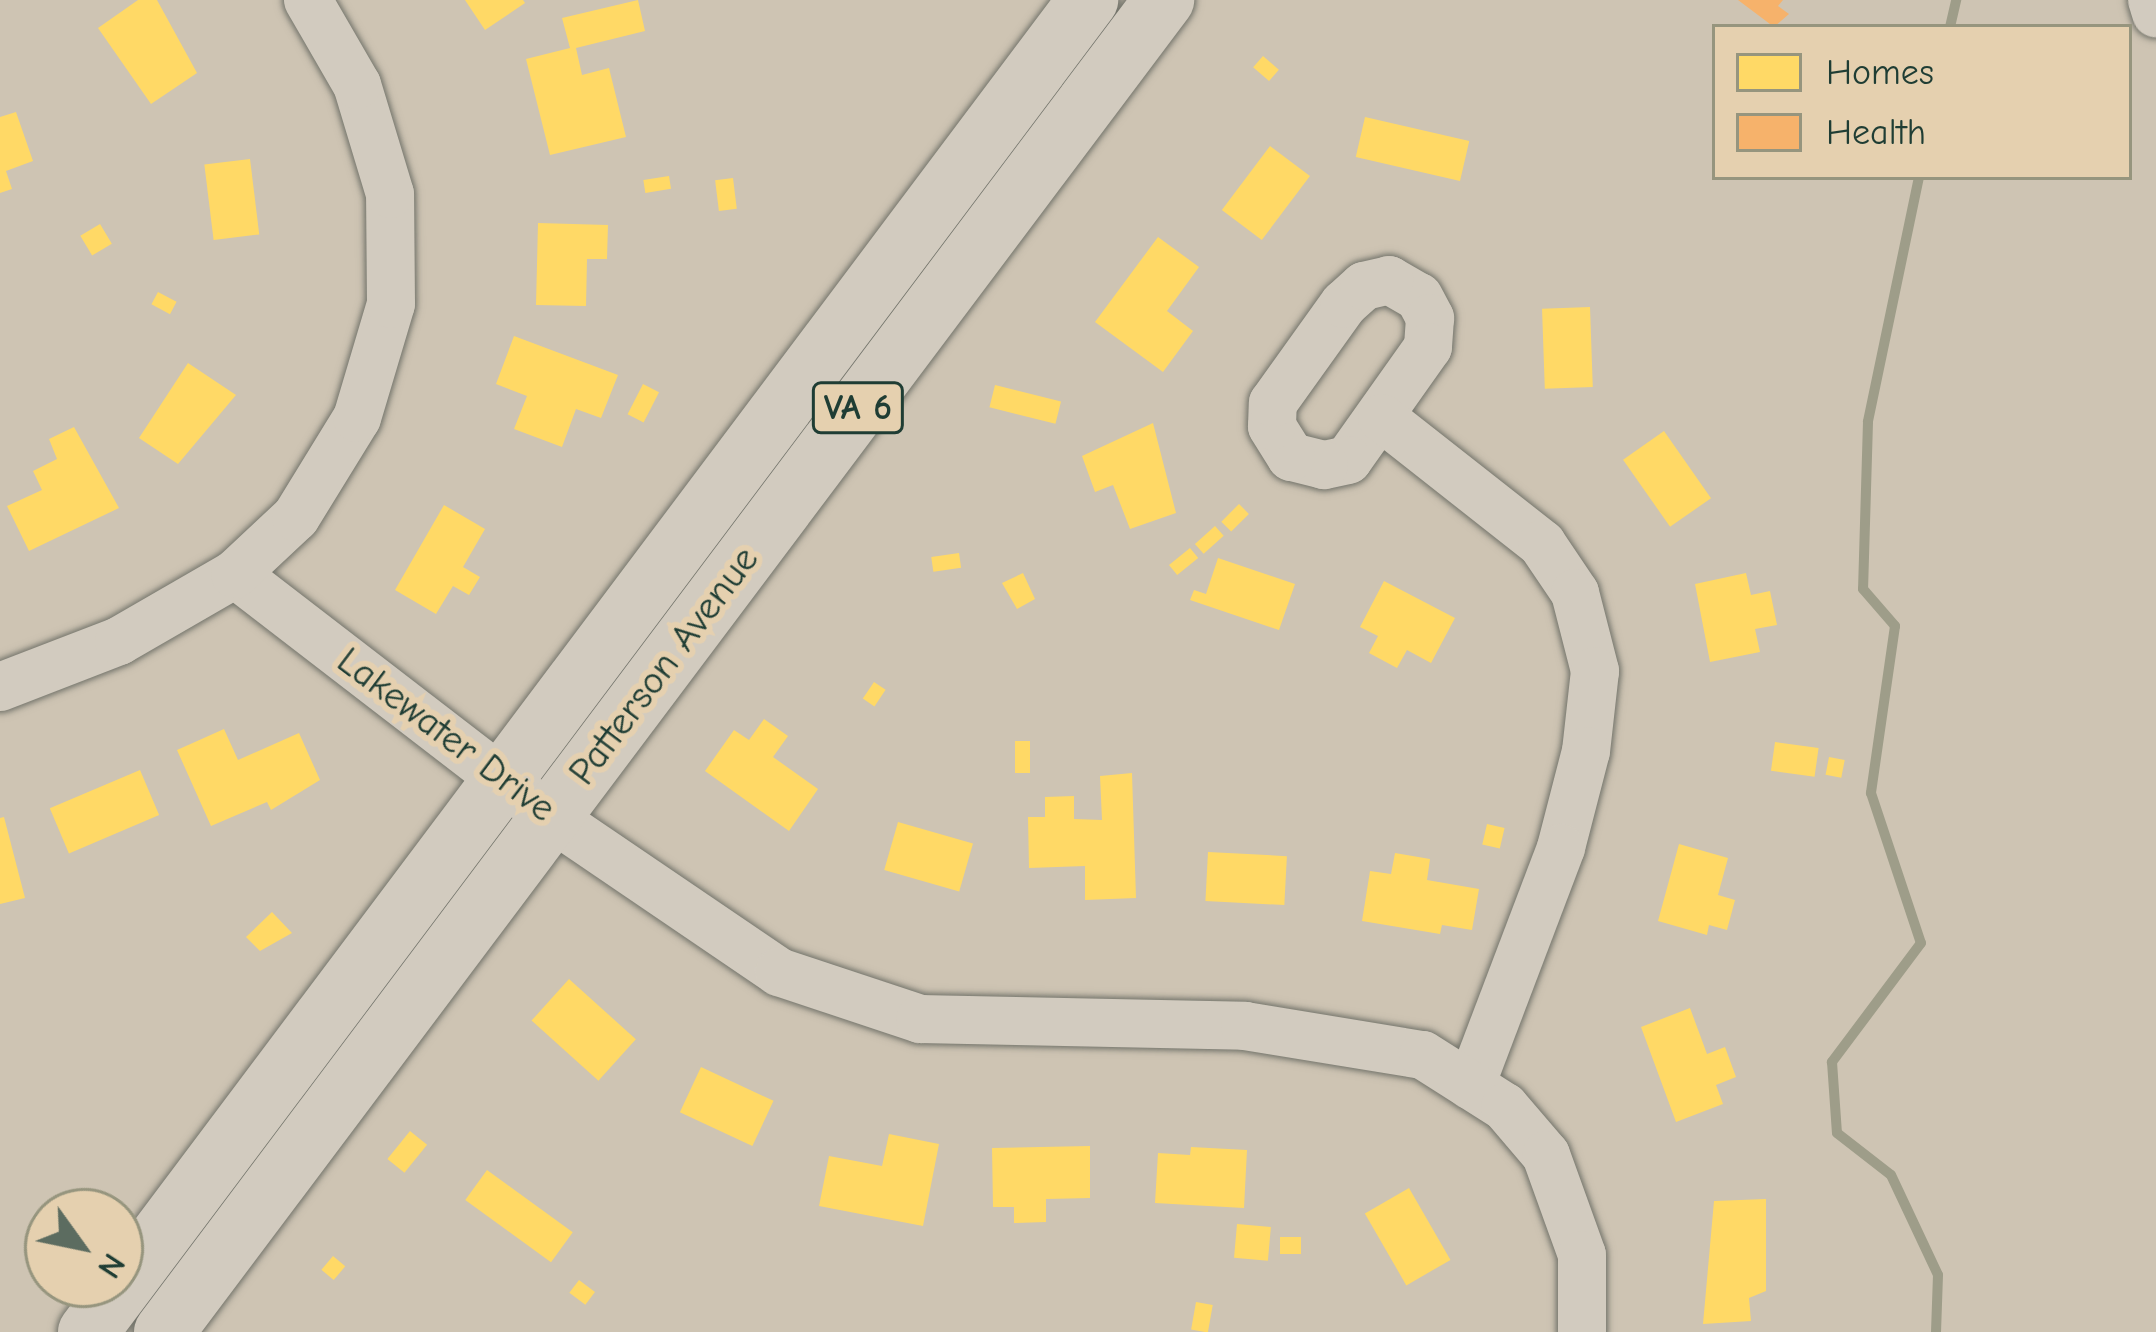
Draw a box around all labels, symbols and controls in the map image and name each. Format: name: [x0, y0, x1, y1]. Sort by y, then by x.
legend: [1712, 24, 2132, 180]
text: Homes: [1826, 52, 1934, 93]
text: Health: [1826, 112, 1926, 153]
road number: VA 6: [810, 378, 906, 438]
street label: Patterson Avenue: [559, 537, 769, 795]
street label: Lakewater Drive: [328, 638, 564, 832]
north arrow: [24, 1188, 144, 1308]
text: N: [90, 1247, 133, 1285]

